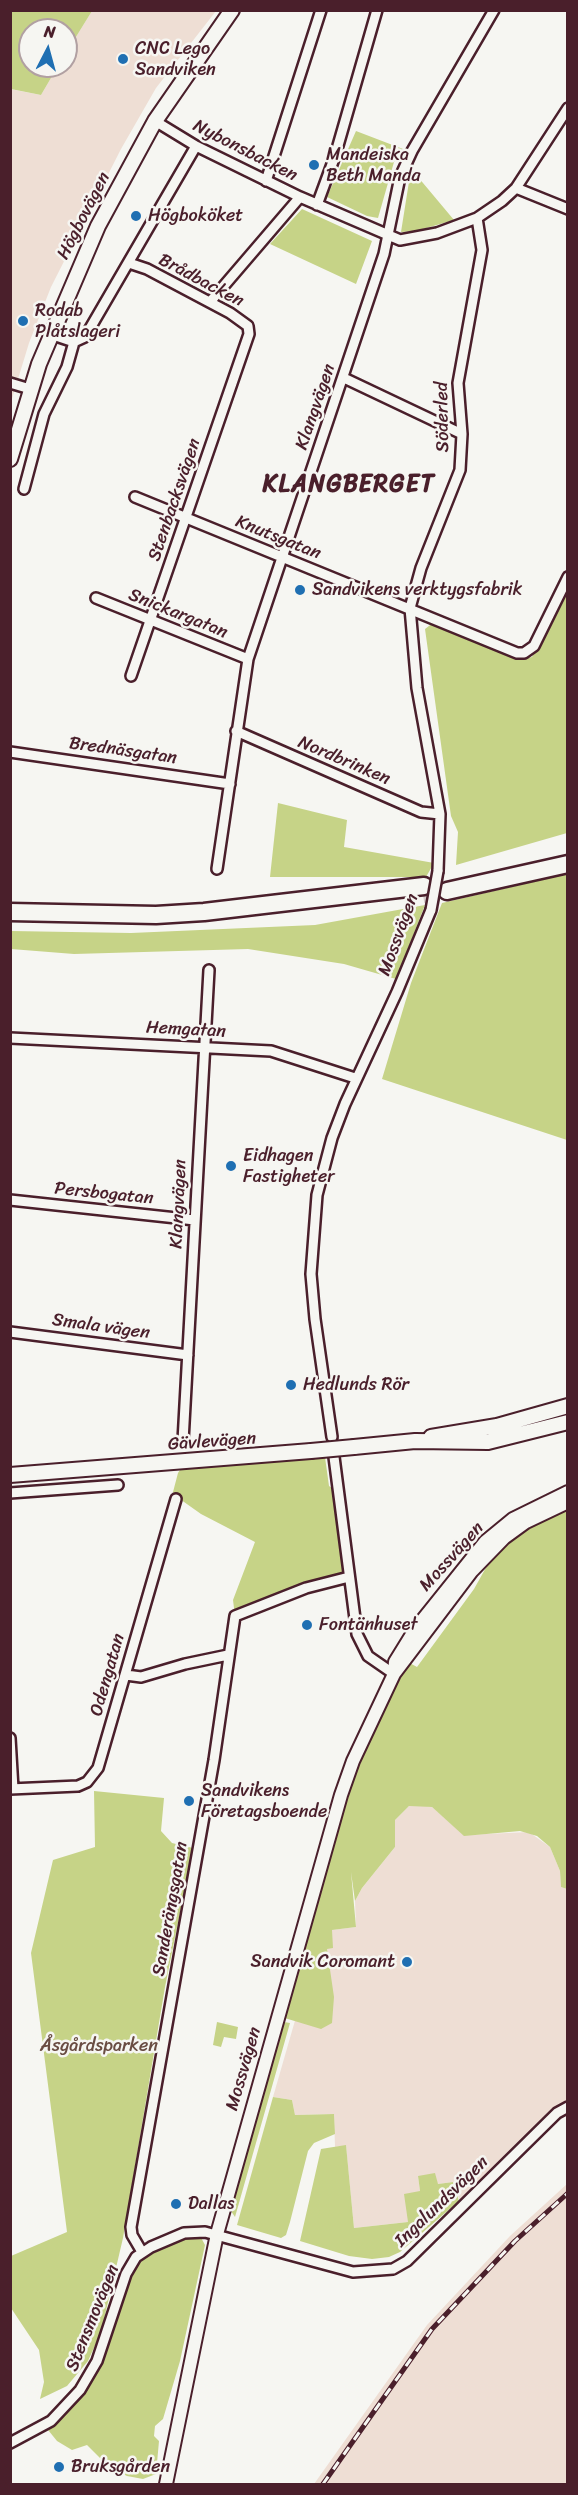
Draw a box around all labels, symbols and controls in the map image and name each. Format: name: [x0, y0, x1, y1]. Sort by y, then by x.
text: N: [43, 17, 57, 47]
north arrow: [18, 18, 78, 78]
place label: CNC Lego Sandviken: [135, 38, 216, 80]
marker: CNC Lego Sandviken: [116, 52, 130, 66]
street label: Nybonsbacken: [189, 115, 301, 187]
place label: Mandeiska Beth Manda: [326, 144, 421, 186]
marker: Mandeiska Beth Manda: [307, 158, 321, 172]
street label: Högbovägen: [53, 169, 115, 263]
place label: Högboköket: [148, 205, 243, 227]
marker: Högboköket: [129, 209, 143, 223]
street label: Brådbacken: [155, 250, 247, 312]
place label: Rodab Plåtslageri: [35, 300, 120, 342]
marker: Rodab Plåtslageri: [16, 314, 30, 328]
street label: Klangvägen: [291, 361, 341, 453]
street label: Söderled: [432, 382, 454, 452]
street label: Stenbacksvägen: [144, 436, 206, 564]
district label: KLANGBERGET: [262, 471, 436, 499]
street label: Knutsgatan: [232, 511, 324, 565]
place label: Sandvikens verktygsfabrik: [312, 579, 522, 601]
marker: Sandvikens verktygsfabrik: [293, 583, 307, 597]
street label: Snickargatan: [125, 584, 231, 644]
street label: Nordbrinken: [295, 732, 393, 790]
street label: Brednäsgatan: [68, 733, 178, 769]
street label: Mossvägen: [374, 891, 424, 979]
street label: Hemgatan: [146, 1017, 226, 1043]
place label: Eidhagen Fastigheter: [243, 1145, 335, 1188]
street label: Klangvägen: [166, 1159, 192, 1249]
marker: Eidhagen Fastigheter: [224, 1159, 238, 1173]
street label: Persbogatan: [53, 1178, 155, 1210]
street label: Smala vägen: [51, 1309, 151, 1345]
place label: Hedlunds Rör: [303, 1374, 409, 1396]
marker: Hedlunds Rör: [284, 1378, 298, 1392]
street label: Gävlevägen: [167, 1428, 257, 1456]
street label: Mossvägen: [415, 1518, 489, 1596]
place label: Fontänhuset: [319, 1614, 418, 1636]
marker: Fontänhuset: [300, 1618, 314, 1632]
street label: Odengatan: [86, 1631, 130, 1719]
place label: Sandvikens Företagsboende: [201, 1780, 327, 1822]
marker: Sandvikens Företagsboende: [182, 1794, 196, 1808]
street label: Sanderängsgatan: [149, 1840, 193, 1978]
place label: Sandvik Coromant: [250, 1951, 395, 1973]
marker: Sandvik Coromant: [400, 1955, 414, 1969]
street label: Mossvägen: [222, 2025, 266, 2113]
park label: Åsgårdsparken: [40, 2035, 158, 2057]
street label: Ingalundsvägen: [391, 2152, 493, 2252]
place label: Dallas: [188, 2193, 234, 2215]
marker: Dallas: [169, 2197, 183, 2211]
street label: Stensmovägen: [62, 2261, 124, 2375]
place label: Bruksgården: [71, 2456, 170, 2478]
marker: Bruksgården: [52, 2460, 66, 2474]

